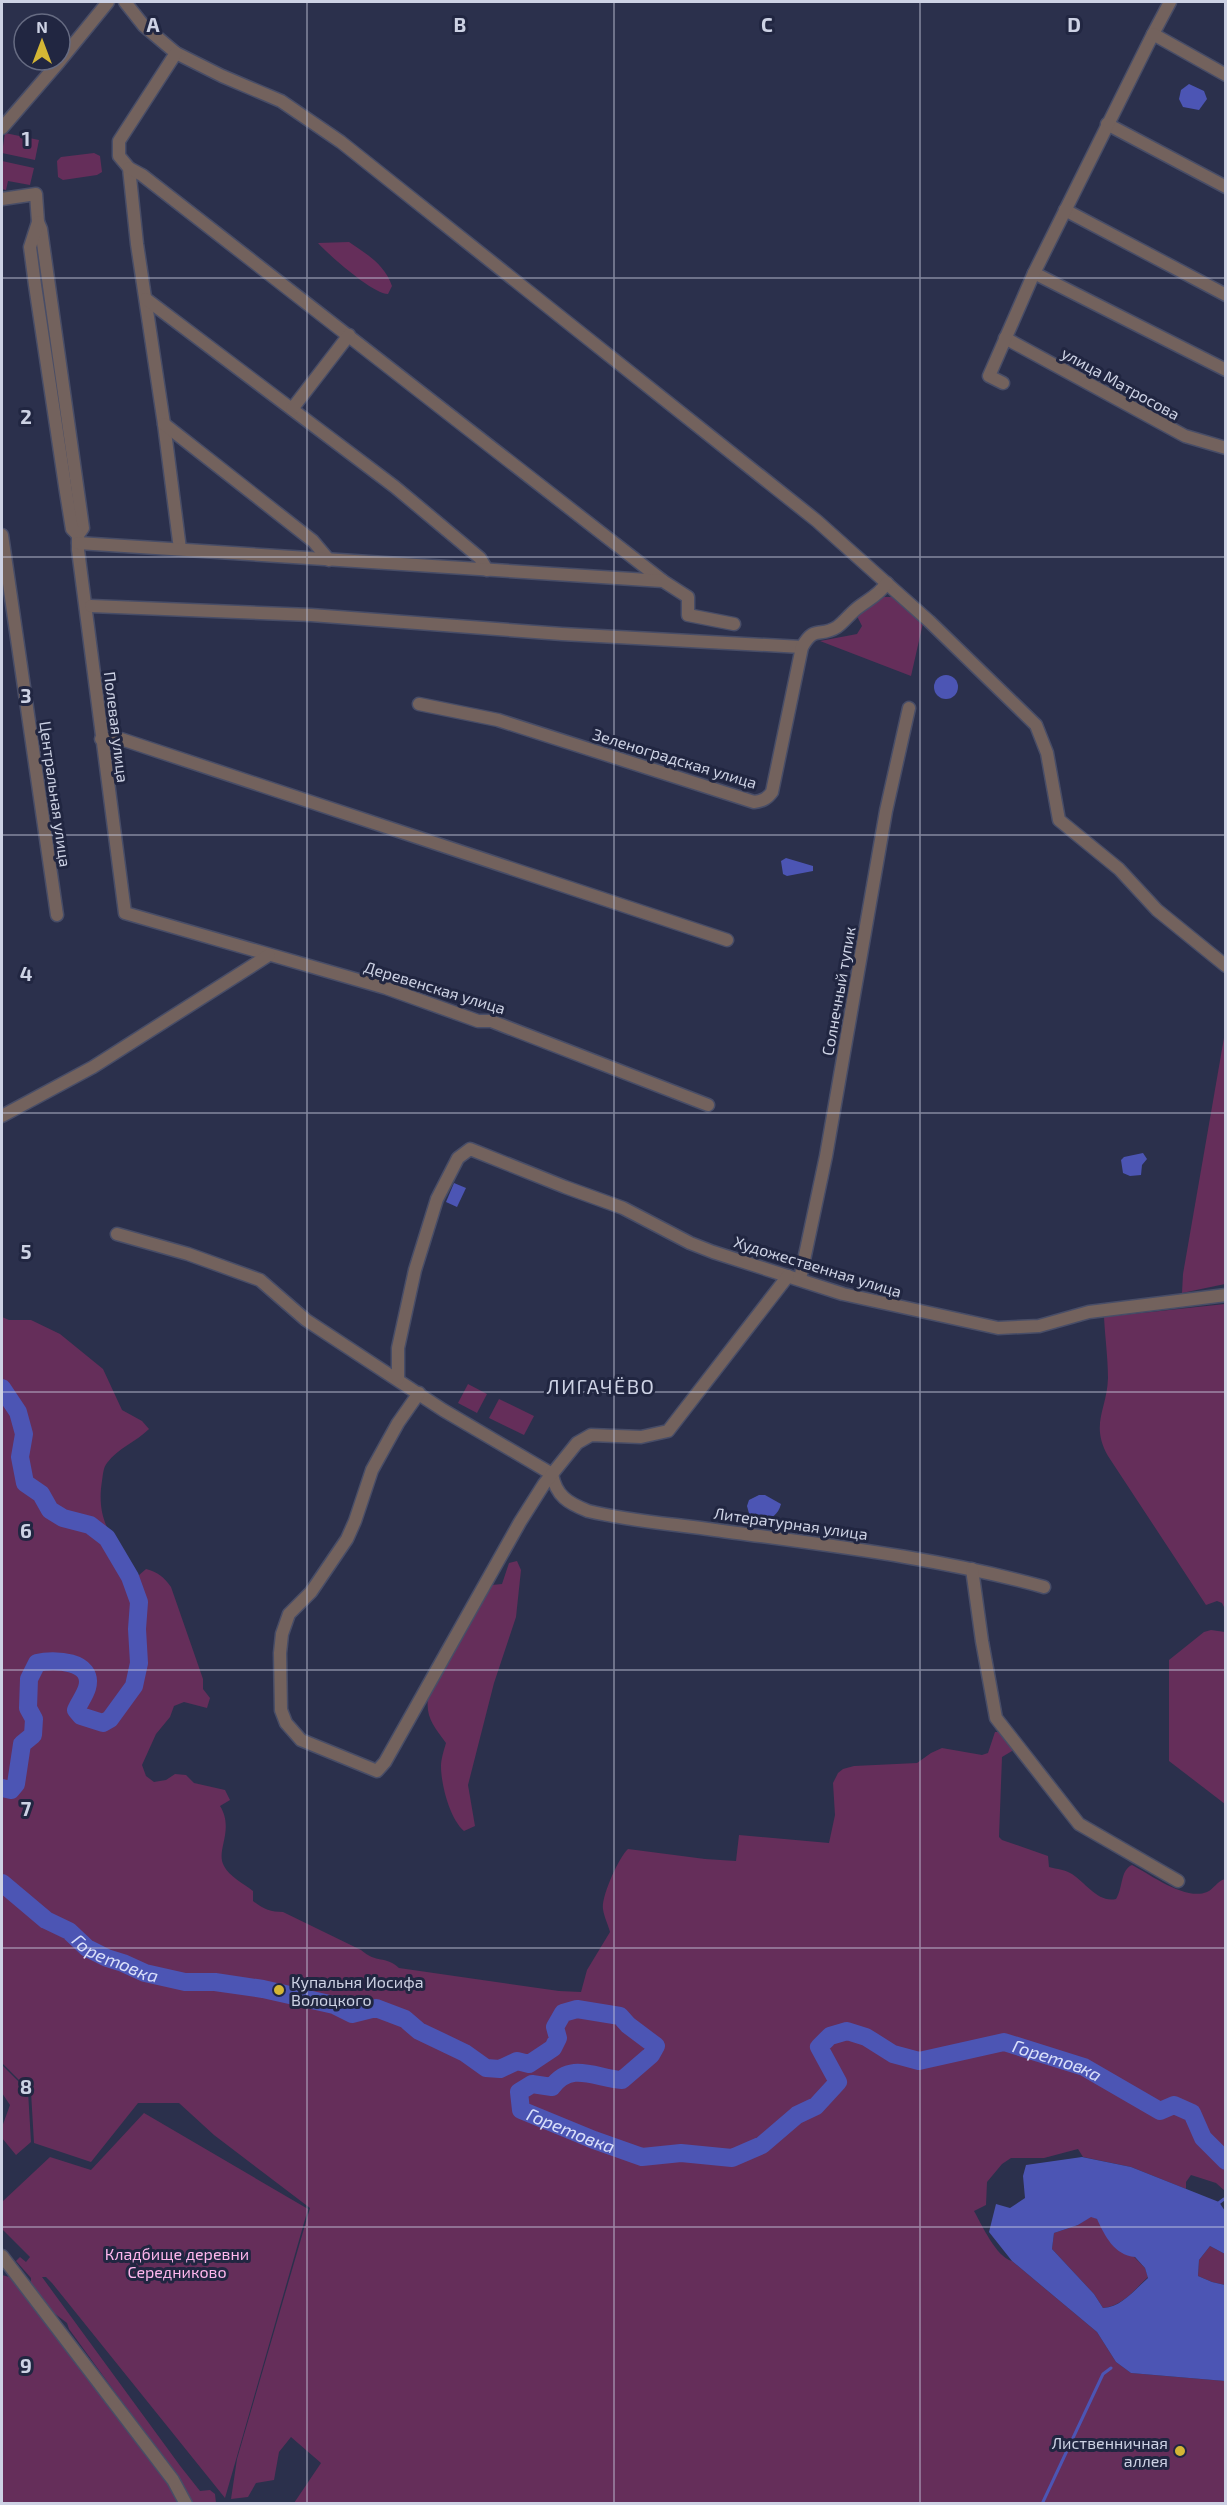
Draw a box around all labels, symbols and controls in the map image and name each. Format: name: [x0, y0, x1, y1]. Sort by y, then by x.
north arrow: [12, 12, 72, 72]
text: A: [146, 12, 160, 36]
text: B: [454, 12, 466, 36]
text: C: [761, 12, 773, 36]
text: D: [1067, 12, 1081, 36]
text: N: [36, 17, 48, 36]
text: 1: [22, 126, 30, 150]
street label: улица Матросова: [1058, 343, 1183, 424]
text: 2: [20, 404, 32, 428]
street label: Полевая улица: [100, 670, 133, 784]
text: 3: [20, 683, 32, 707]
street label: Центральная улица: [35, 720, 76, 868]
street label: Зеленоградская улица: [590, 724, 759, 793]
street label: Солнечный тупик: [817, 925, 860, 1057]
street label: Деревенская улица: [362, 956, 508, 1018]
text: 4: [20, 961, 33, 985]
street label: Художественная улица: [731, 1231, 904, 1302]
text: 5: [20, 1239, 32, 1263]
district label: ЛИГАЧЁВО: [547, 1374, 655, 1398]
street label: Литературная улица: [713, 1503, 869, 1544]
text: 6: [20, 1518, 32, 1542]
text: 7: [21, 1796, 32, 1820]
water label: Горетовка: [68, 1929, 161, 1987]
place label: Купальня Иосифа Волоцкого: [291, 1972, 424, 2009]
marker: Купальня Иосифа Волоцкого: [272, 1983, 286, 1997]
water label: Горетовка: [1010, 2034, 1106, 2086]
text: 8: [20, 2074, 32, 2098]
water label: Горетовка: [524, 2103, 618, 2158]
park label: Кладбище деревни Середниково: [105, 2244, 249, 2281]
text: 9: [20, 2353, 32, 2377]
place label: Лиственничная аллея: [1052, 2433, 1168, 2470]
marker: Лиственничная аллея: [1173, 2444, 1187, 2458]

